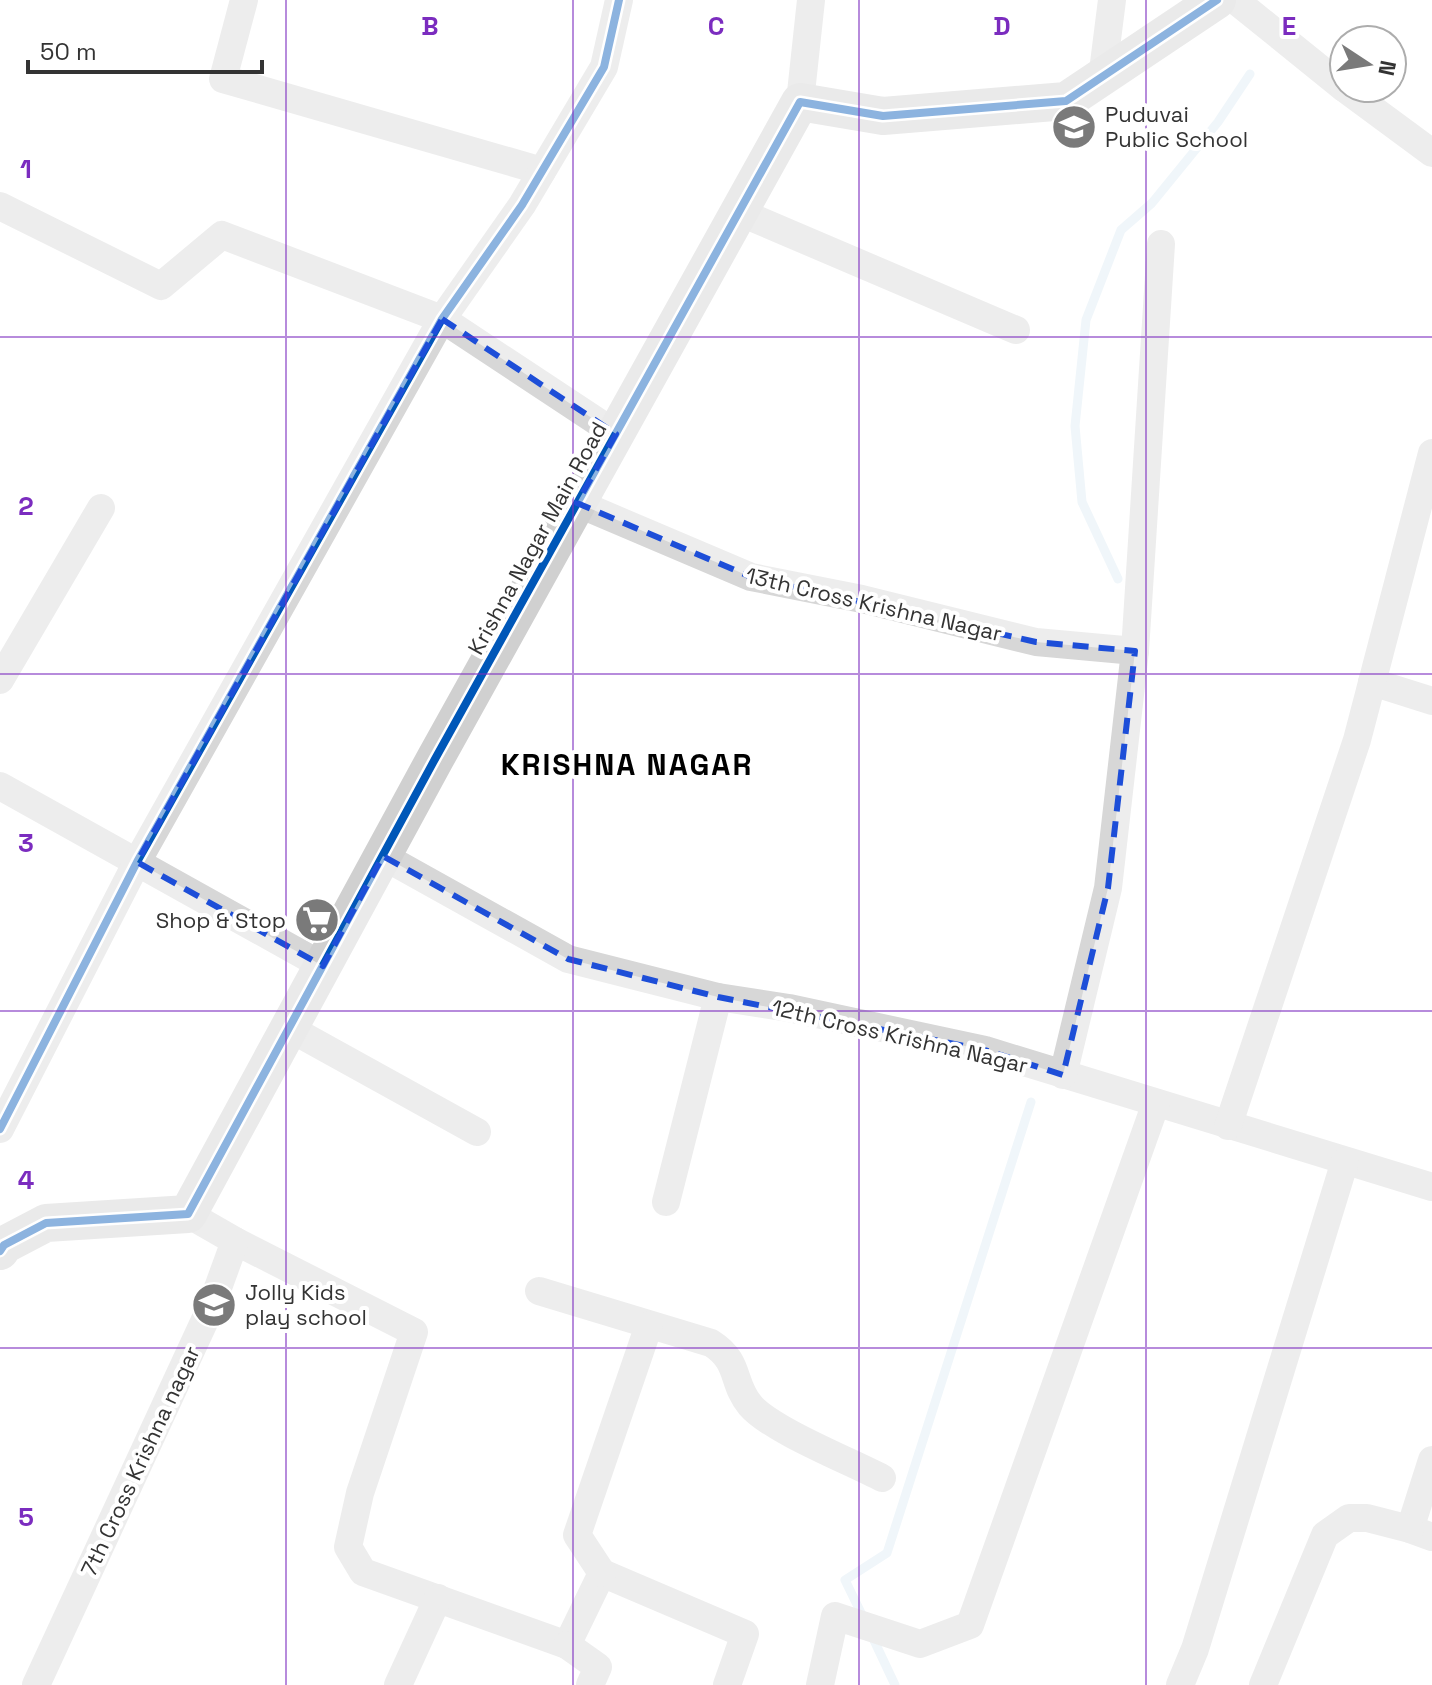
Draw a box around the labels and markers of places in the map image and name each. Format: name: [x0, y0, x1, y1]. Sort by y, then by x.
place label: Puduvai Public School: [1105, 100, 1248, 153]
school or university icon: Puduvai Public School: [1050, 103, 1098, 151]
supermarket icon: Shop & Stop: [293, 896, 341, 944]
place label: Shop & Stop: [156, 906, 286, 934]
place label: Jolly Kids play school: [245, 1278, 367, 1331]
school or university icon: Jolly Kids play school: [190, 1281, 238, 1329]

